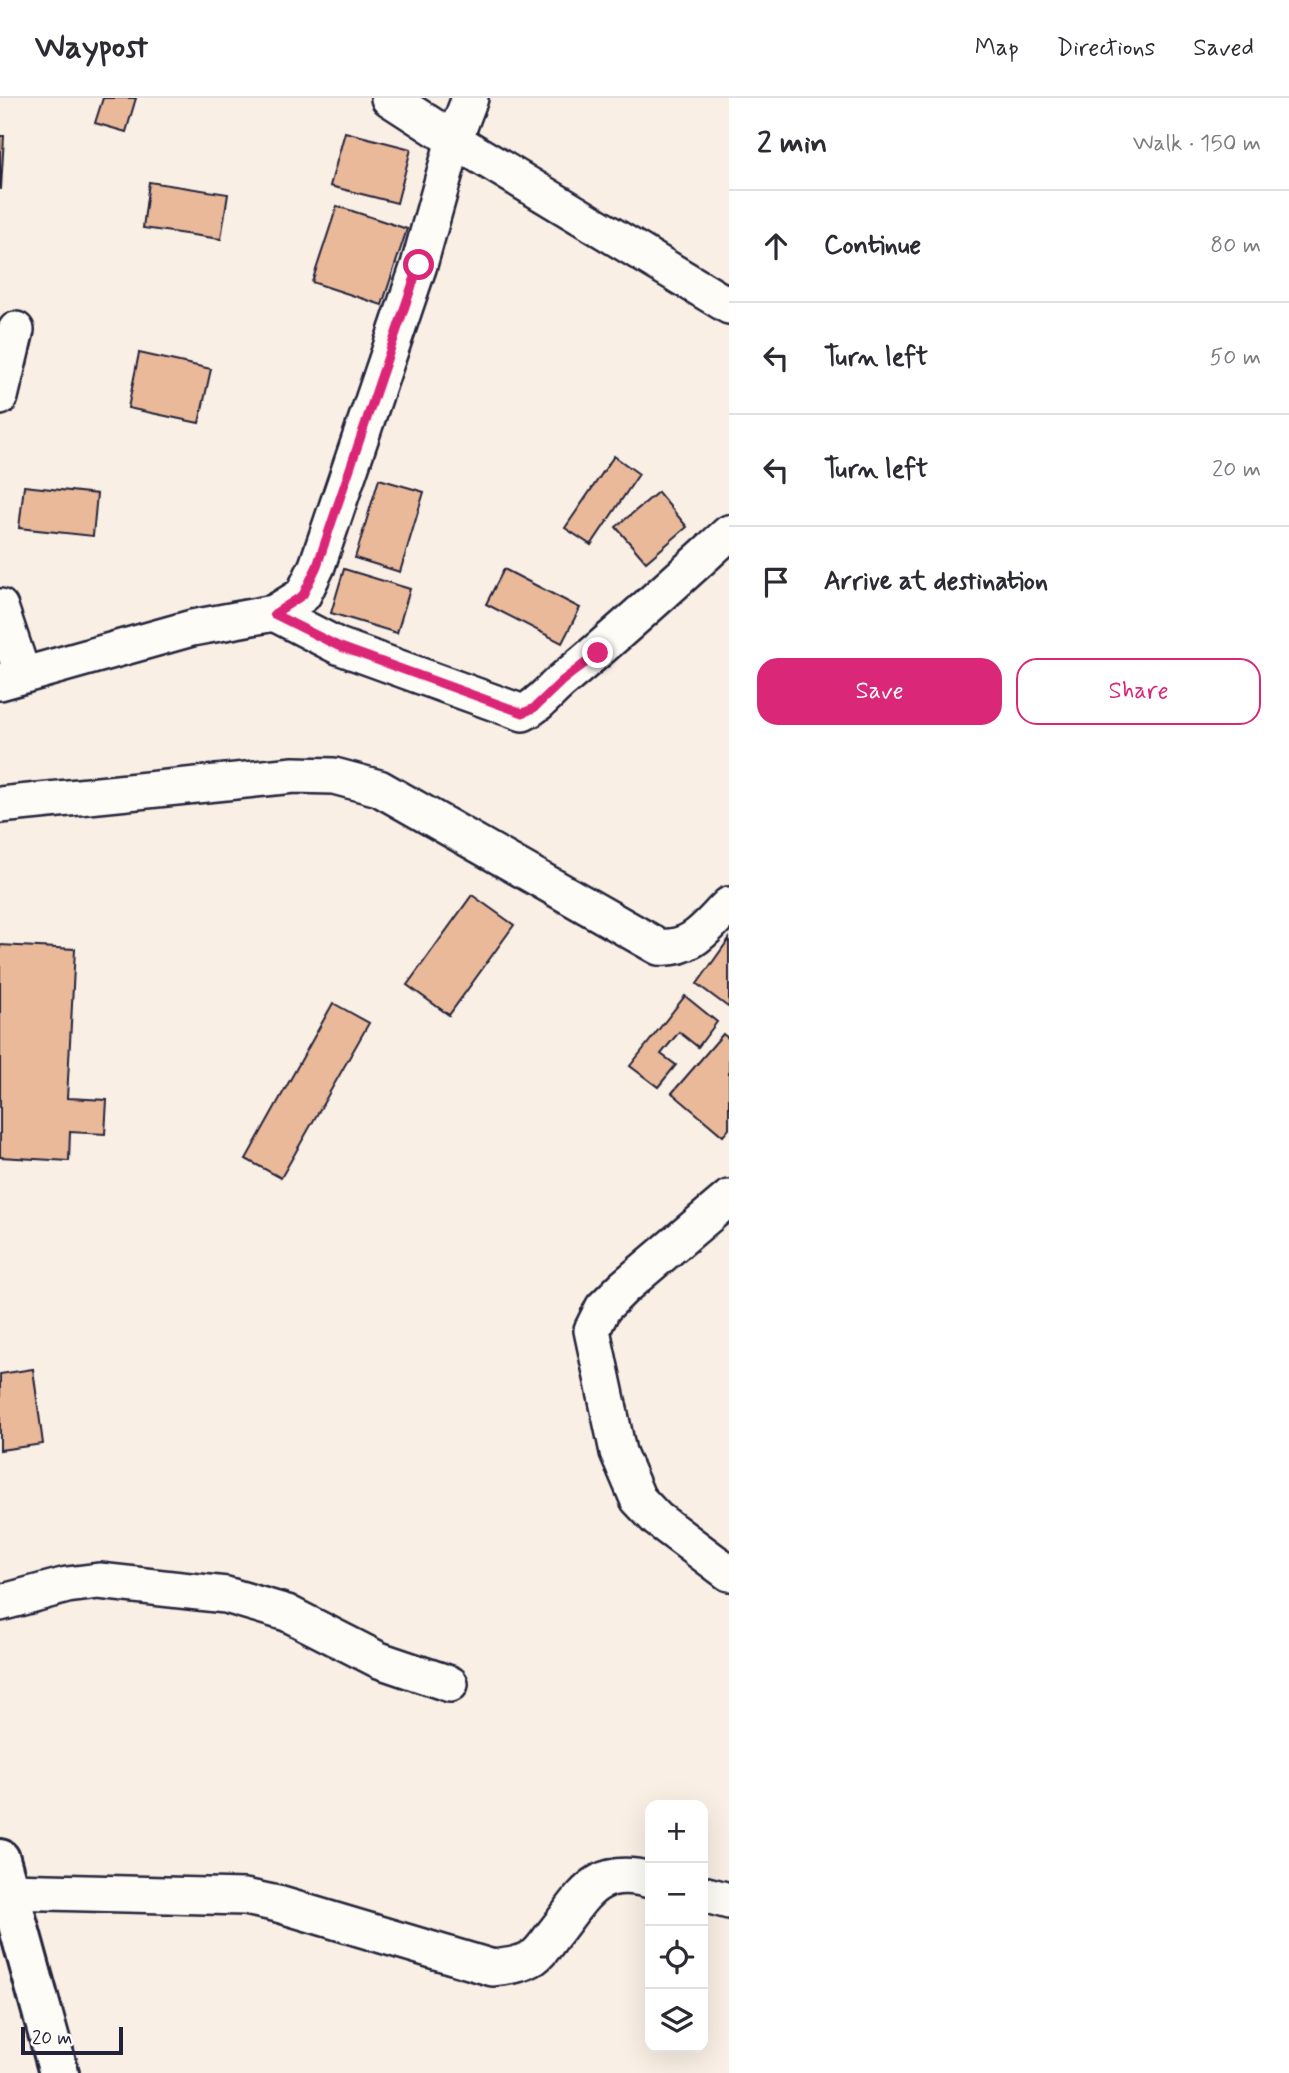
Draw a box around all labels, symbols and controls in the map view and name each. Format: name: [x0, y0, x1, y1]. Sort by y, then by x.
text: Waypost: [35, 26, 148, 70]
text: Map: [975, 33, 1019, 64]
text: Directions: [1057, 33, 1155, 64]
text: Saved: [1193, 33, 1254, 64]
text: 2 min: [757, 124, 827, 163]
text: Walk · 150 m: [1133, 129, 1261, 159]
icon: ahead: [757, 227, 795, 265]
text: Continue: [824, 229, 921, 263]
text: 80 m: [1210, 231, 1261, 261]
route start: [403, 249, 434, 280]
icon: left: [757, 339, 795, 377]
text: Turn left: [824, 341, 928, 375]
text: 50 m: [1210, 343, 1261, 373]
icon: left: [757, 451, 795, 489]
text: Turn left: [824, 453, 928, 487]
text: 20 m: [1212, 455, 1261, 485]
icon: arrive: [757, 563, 795, 601]
text: Arrive at destination: [824, 565, 1048, 599]
route end: [582, 637, 613, 668]
button: Save: [757, 658, 1002, 725]
button: Share: [1016, 658, 1261, 725]
map controls: [645, 1800, 708, 2052]
button: +: [645, 1800, 708, 1863]
button: −: [645, 1863, 708, 1926]
button: locate: [645, 1926, 708, 1989]
button: layers: [645, 1989, 708, 2052]
scale bar: [21, 2024, 122, 2056]
text: 20 m: [32, 2026, 72, 2051]

